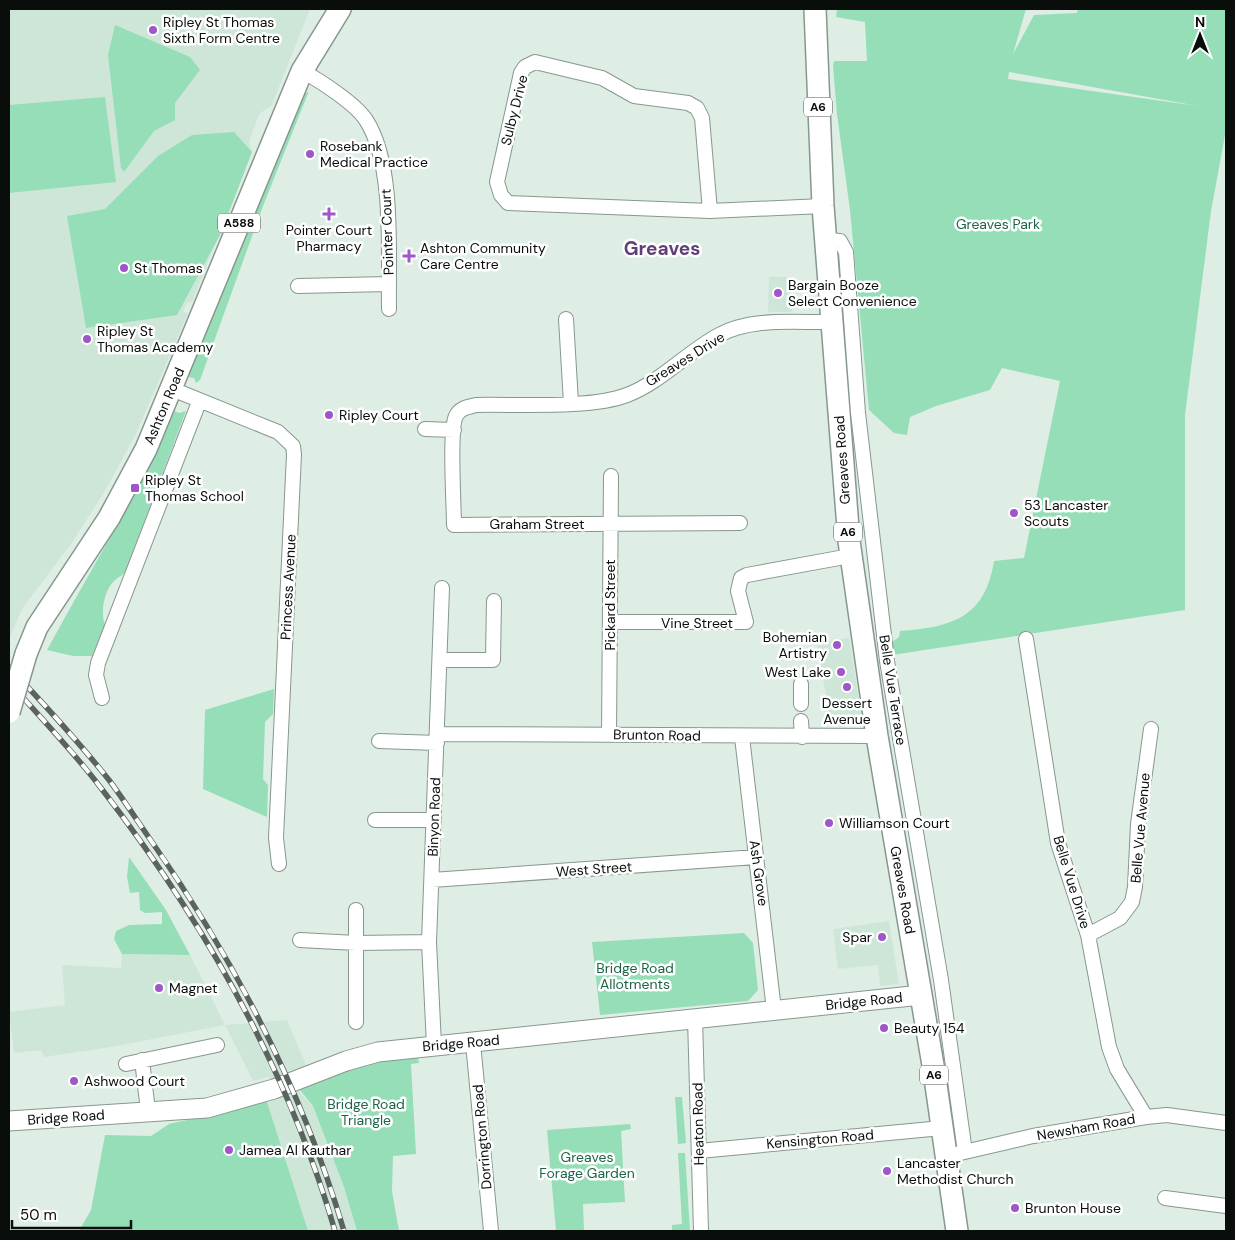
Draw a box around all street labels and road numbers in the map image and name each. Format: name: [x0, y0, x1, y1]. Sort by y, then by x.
street label: Sulby Drive: [497, 73, 531, 147]
road number: A6: [804, 98, 832, 116]
street label: Pointer Court: [376, 188, 398, 276]
road number: A588: [218, 214, 260, 232]
street label: Greaves Drive: [642, 328, 728, 390]
street label: Ashton Road: [140, 365, 188, 447]
street label: Greaves Road: [830, 415, 854, 505]
street label: Graham Street: [490, 515, 584, 533]
road number: A6: [834, 522, 862, 542]
street label: Princess Avenue: [276, 534, 300, 640]
street label: Pickard Street: [601, 559, 619, 651]
street label: Vine Street: [661, 614, 733, 632]
street label: Belle Vue Terrace: [875, 633, 911, 747]
street label: Brunton Road: [613, 725, 701, 745]
street label: Belle Vue Avenue: [1126, 772, 1154, 884]
street label: Binyon Road: [424, 777, 444, 857]
street label: Belle Vue Drive: [1049, 833, 1095, 931]
street label: Ash Grove: [745, 839, 773, 907]
street label: Greaves Road: [886, 845, 920, 935]
street label: West Street: [555, 857, 633, 881]
street label: Bridge Road: [824, 988, 904, 1014]
street label: Bridge Road: [422, 1031, 500, 1055]
road number: A6: [920, 1066, 948, 1084]
street label: Heaton Road: [688, 1082, 708, 1166]
street label: Dorrington Road: [468, 1084, 496, 1190]
street label: Bridge Road: [27, 1105, 105, 1129]
street label: Newsham Road: [1035, 1109, 1137, 1145]
street label: Kensington Road: [765, 1125, 875, 1153]

